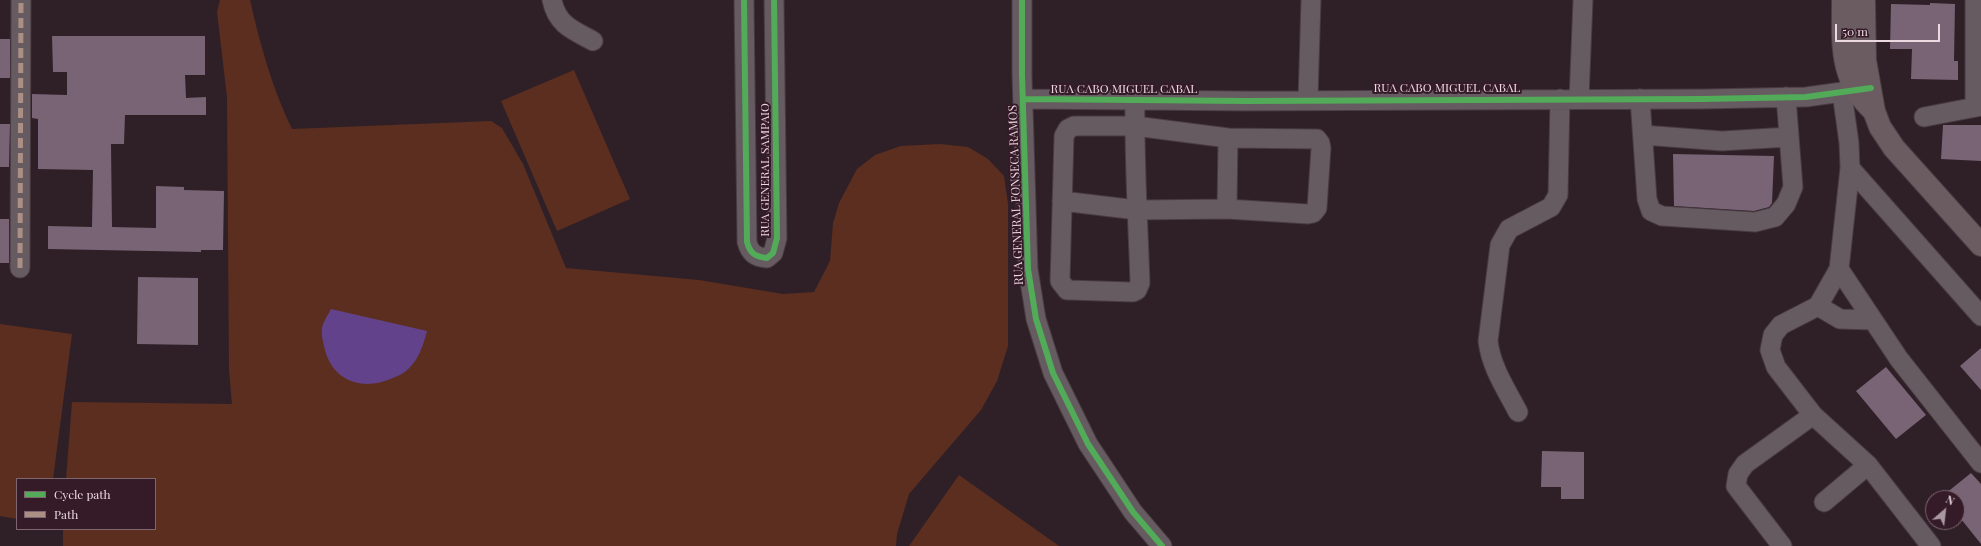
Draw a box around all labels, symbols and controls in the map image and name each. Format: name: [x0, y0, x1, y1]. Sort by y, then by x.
scale bar: [1837, 16, 1942, 42]
text: 50 m: [1842, 23, 1868, 39]
street label: RUA CABO MIGUEL CABAL: [1374, 81, 1520, 95]
street label: RUA CABO MIGUEL CABAL: [1051, 82, 1197, 96]
street label: RUA GENERAL SAMPAIO: [758, 103, 772, 237]
street label: RUA GENERAL FONSECA RAMOS: [1006, 105, 1026, 285]
legend: [16, 478, 156, 530]
text: Cycle path: [54, 486, 111, 502]
north arrow: [1925, 490, 1965, 530]
text: N: [1943, 491, 1957, 508]
text: Path: [54, 506, 78, 522]

